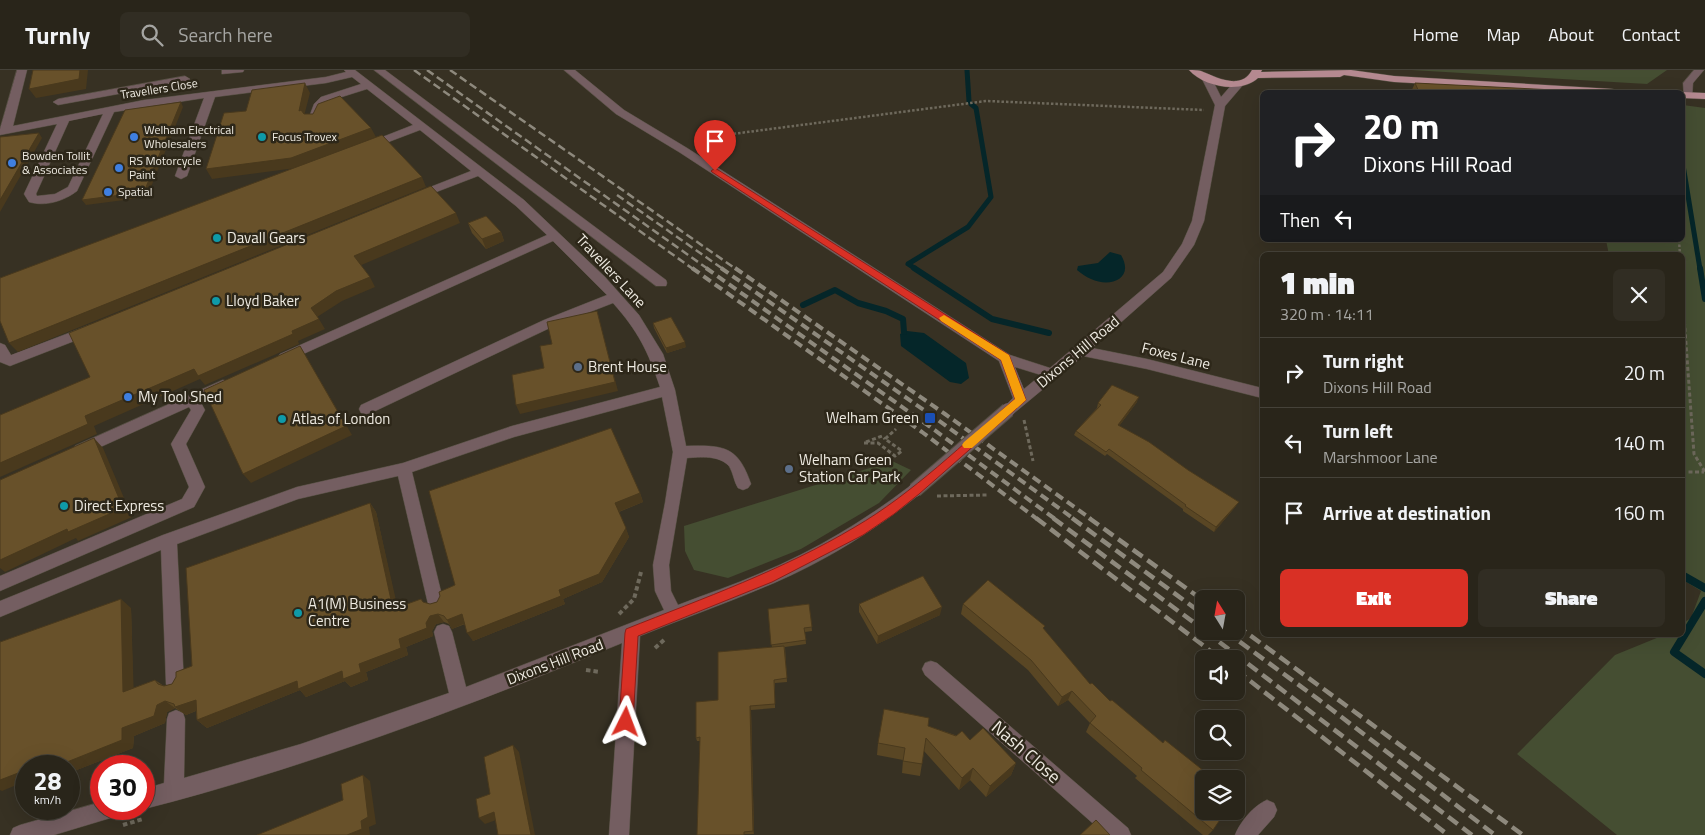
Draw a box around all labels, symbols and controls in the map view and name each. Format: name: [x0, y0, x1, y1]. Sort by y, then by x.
search box: [120, 12, 470, 57]
text: Turnly: [25, 17, 90, 53]
text: Search here: [178, 20, 273, 49]
icon: search: [138, 21, 166, 49]
text: Home: [1413, 21, 1459, 48]
text: Map: [1487, 21, 1520, 48]
text: About: [1548, 21, 1594, 48]
text: Contact: [1622, 21, 1680, 48]
street label: Travellers Close: [119, 73, 199, 104]
text: 20 m: [1363, 99, 1439, 153]
icon: right: [1280, 110, 1345, 175]
place label: Welham Electrical Wholesalers: [144, 120, 234, 153]
pin: [694, 120, 736, 171]
place label: Focus Trovex: [272, 127, 337, 146]
icon: arrive: [701, 127, 729, 155]
marker: Welham Electrical Wholesalers: [128, 131, 140, 143]
marker: Focus Trovex: [256, 131, 268, 143]
place label: Bowden Tollit & Associates: [22, 146, 91, 179]
text: Dixons Hill Road: [1363, 147, 1513, 181]
place label: RS Motorcycle Paint: [129, 151, 201, 184]
marker: Bowden Tollit & Associates: [6, 157, 18, 169]
marker: RS Motorcycle Paint: [113, 162, 125, 174]
place label: Spatial: [118, 182, 152, 201]
marker: Spatial: [102, 186, 114, 198]
text: Then: [1280, 205, 1320, 234]
icon: left: [1330, 205, 1358, 233]
place label: Davall Gears: [227, 226, 305, 249]
street label: Travellers Lane: [571, 228, 652, 313]
marker: Davall Gears: [211, 232, 223, 244]
text: 1 min: [1280, 260, 1355, 306]
button: close: [1613, 269, 1665, 321]
place label: Lloyd Baker: [226, 289, 299, 312]
marker: Lloyd Baker: [210, 295, 222, 307]
text: 320 m · 14:11: [1280, 302, 1374, 326]
street label: Dixons Hill Road: [1031, 310, 1124, 393]
street label: Foxes Lane: [1139, 336, 1213, 375]
text: Turn right: [1323, 346, 1404, 375]
place label: Brent House: [588, 355, 667, 378]
text: 20 m: [1624, 358, 1665, 387]
icon: right: [1280, 359, 1308, 387]
marker: Brent House: [572, 361, 584, 373]
text: Dixons Hill Road: [1323, 375, 1432, 399]
place label: My Tool Shed: [138, 385, 222, 408]
marker: My Tool Shed: [122, 391, 134, 403]
place label: Welham Green: [826, 406, 919, 429]
place label: Atlas of London: [292, 407, 390, 430]
marker: Welham Green: [923, 411, 937, 425]
marker: Atlas of London: [276, 413, 288, 425]
text: Turn left: [1323, 416, 1393, 445]
text: 140 m: [1613, 428, 1665, 457]
icon: left: [1280, 429, 1308, 457]
text: Marshmoor Lane: [1323, 445, 1438, 469]
place label: Welham Green Station Car Park: [799, 448, 900, 488]
marker: Welham Green Station Car Park: [783, 463, 795, 475]
place label: Direct Express: [74, 494, 164, 517]
text: Arrive at destination: [1323, 498, 1491, 527]
text: 160 m: [1613, 498, 1665, 527]
icon: arrive: [1280, 499, 1308, 527]
marker: Direct Express: [58, 500, 70, 512]
button: Exit: [1280, 569, 1468, 627]
button: Share: [1478, 569, 1665, 627]
north arrow: [1195, 590, 1245, 640]
map controls: [1195, 590, 1245, 820]
place label: A1(M) Business Centre: [308, 592, 406, 632]
marker: A1(M) Business Centre: [292, 607, 304, 619]
street label: Dixons Hill Road: [503, 633, 607, 691]
button: sound: [1195, 650, 1245, 700]
position arrow: [599, 695, 651, 747]
button: search: [1195, 710, 1245, 760]
street label: Nash Close: [986, 714, 1067, 789]
speed limit sign: 30: [90, 755, 155, 820]
text: 28: [33, 762, 62, 800]
button: layers: [1195, 770, 1245, 820]
text: km/h: [34, 790, 61, 809]

